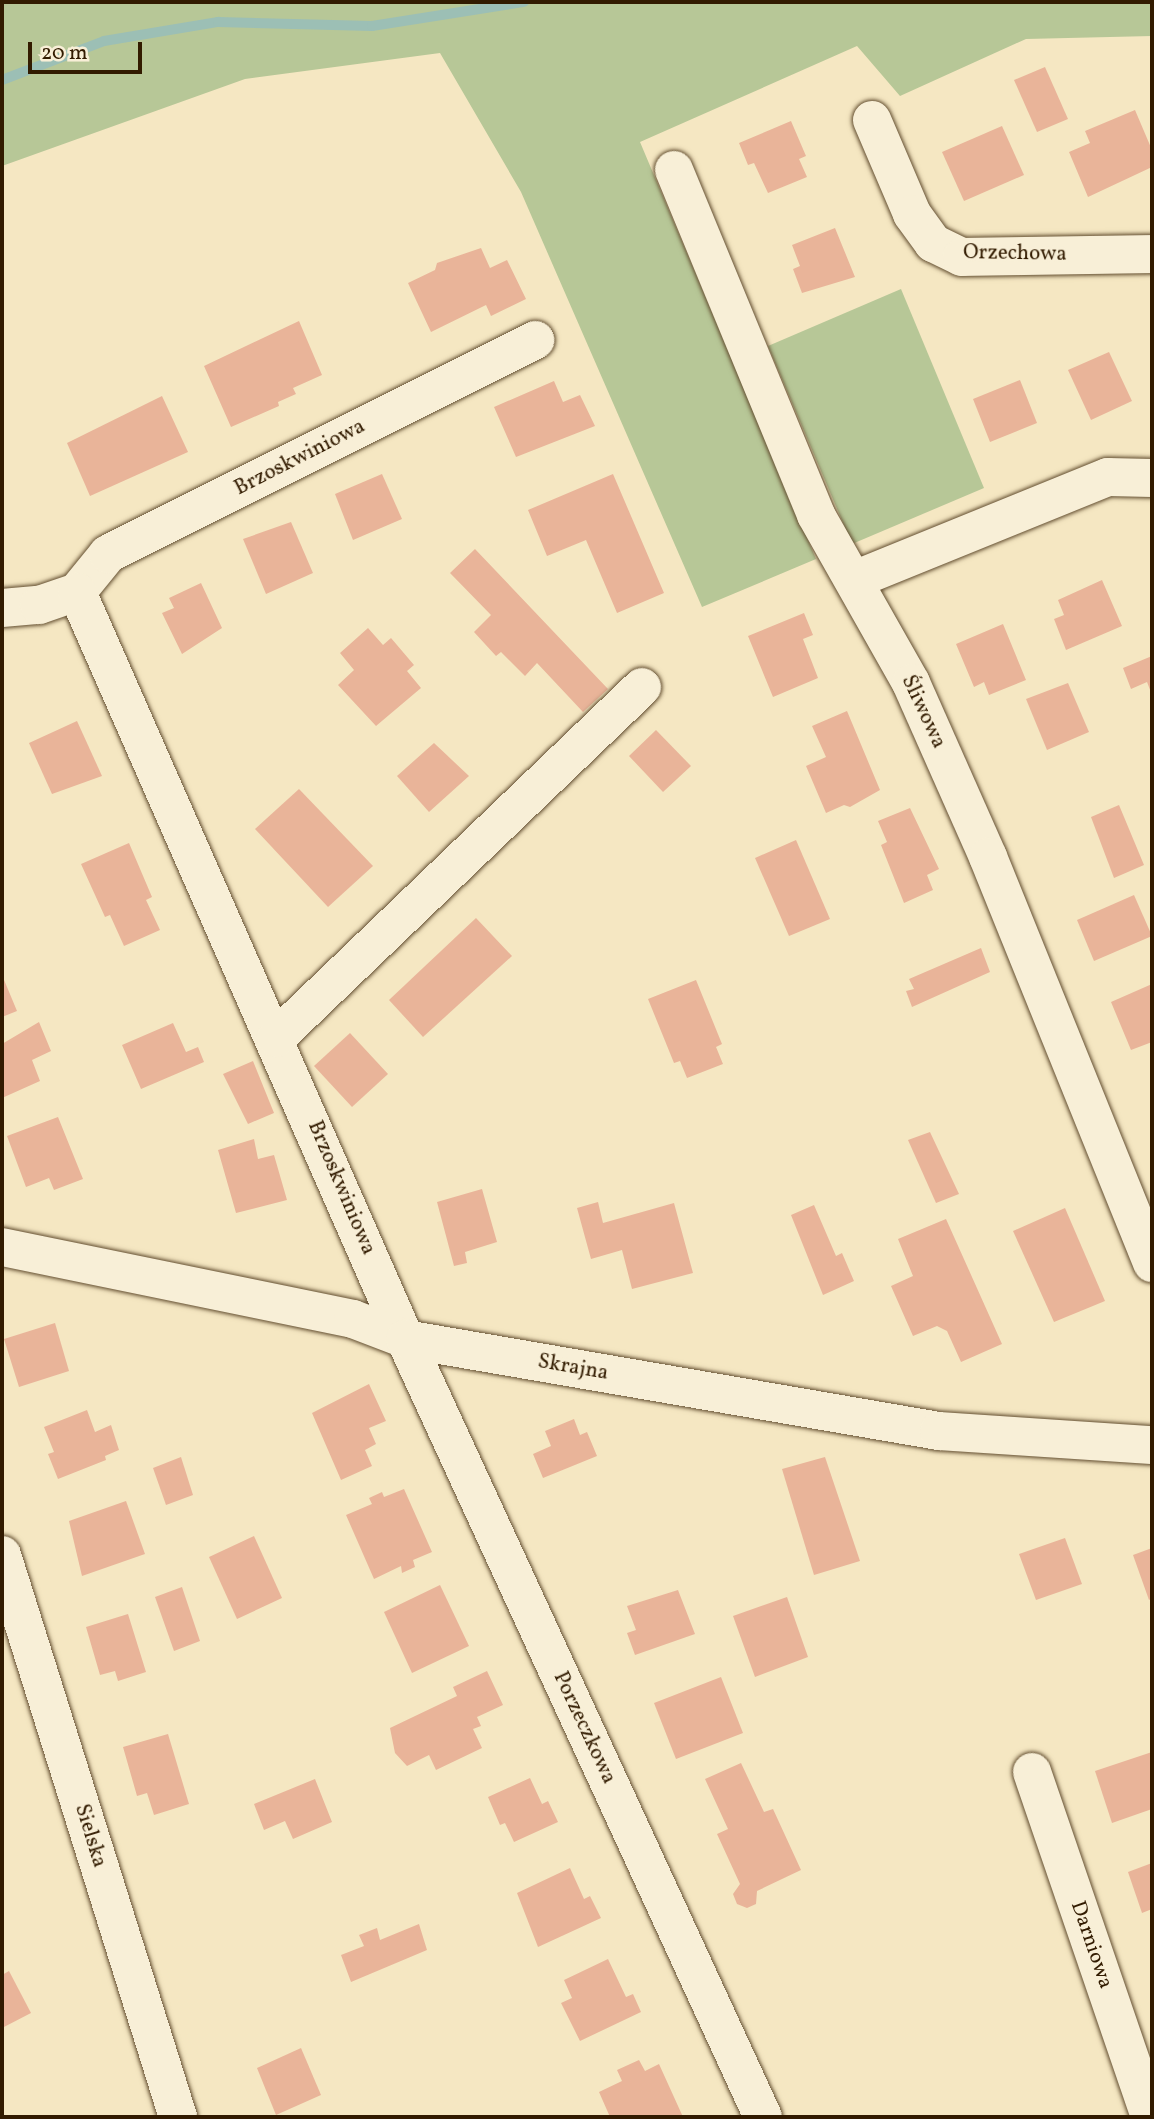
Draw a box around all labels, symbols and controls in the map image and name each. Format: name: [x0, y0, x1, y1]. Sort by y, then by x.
scale bar: [32, 28, 145, 72]
text: 20 m: [41, 39, 87, 68]
street label: Orzechowa: [963, 240, 1067, 268]
street label: Brzoskwiniowa: [231, 414, 369, 502]
street label: Śliwowa: [895, 671, 951, 753]
street label: Brzoskwiniowa: [301, 1117, 381, 1259]
street label: Skrajna: [536, 1349, 610, 1387]
street label: Porzeczkowa: [547, 1668, 621, 1788]
street label: Sielska: [68, 1801, 112, 1871]
street label: Darniowa: [1064, 1898, 1118, 1992]

